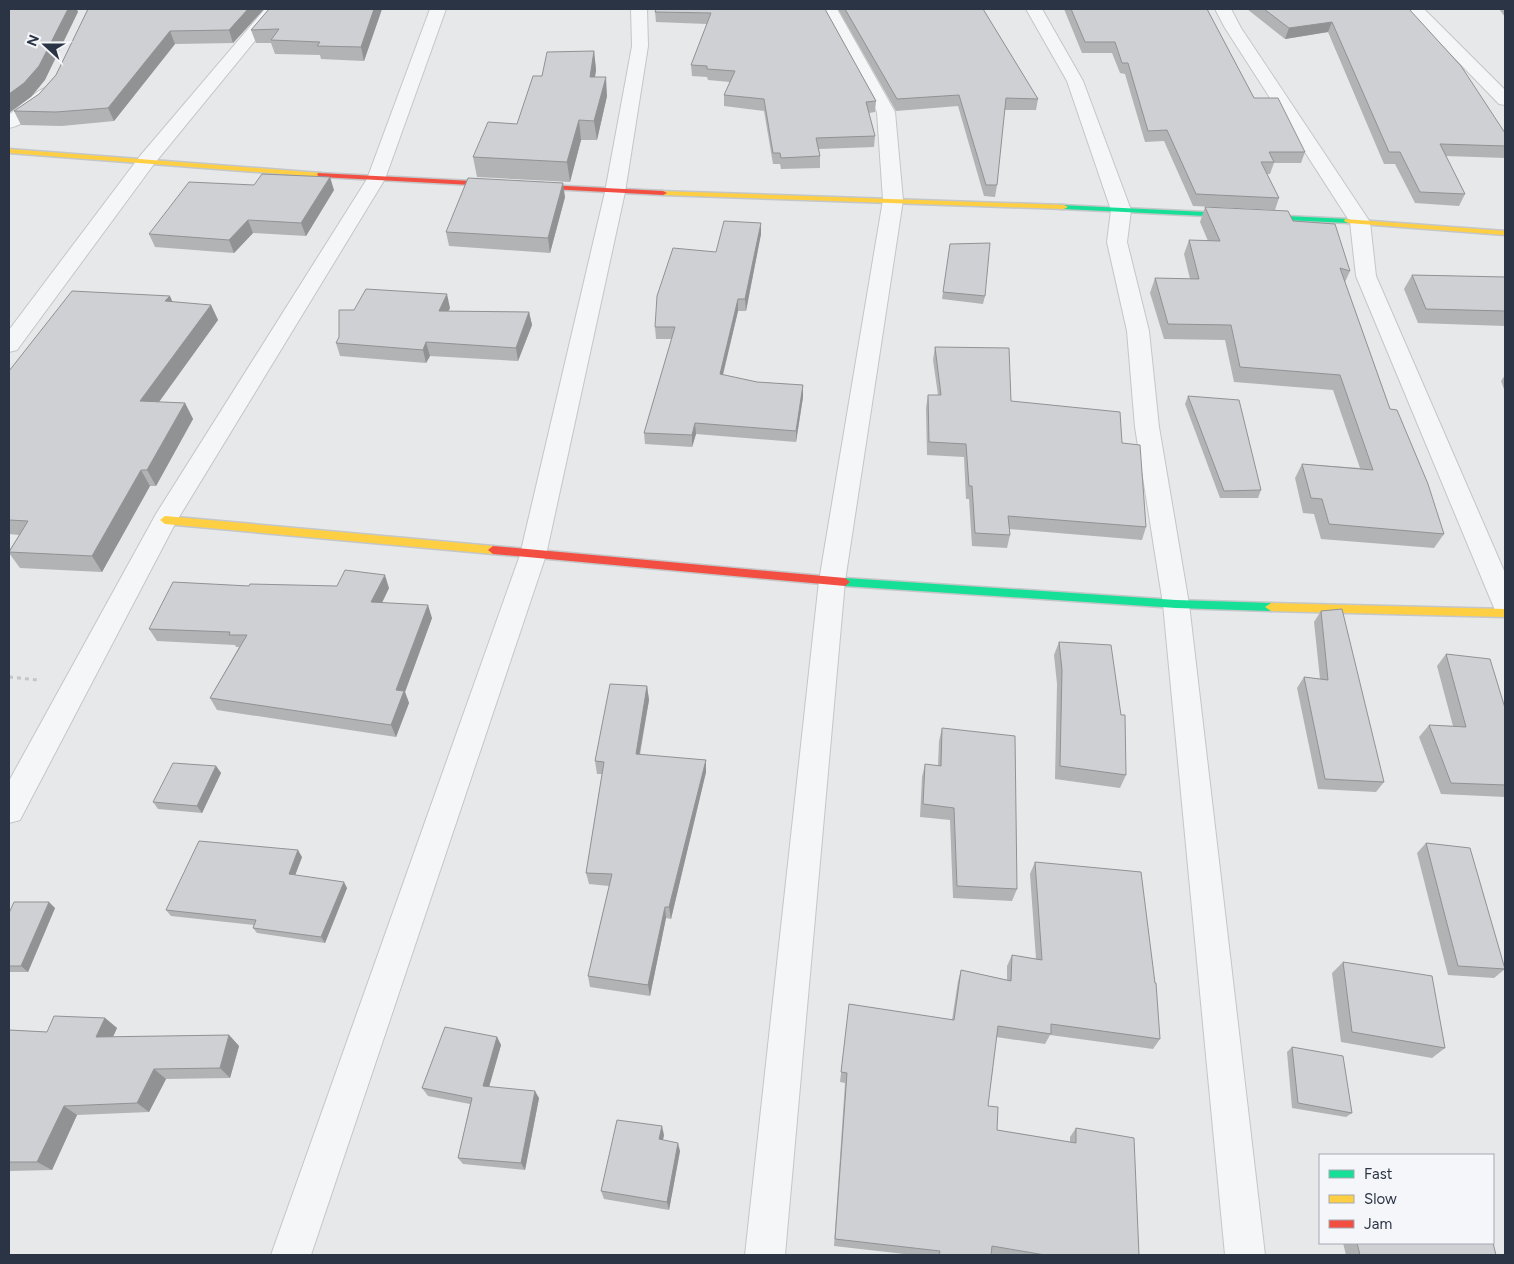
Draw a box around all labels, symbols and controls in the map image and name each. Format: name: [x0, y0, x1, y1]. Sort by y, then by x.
north arrow: [20, 20, 70, 70]
text: N: [23, 32, 43, 49]
legend: [1319, 1154, 1494, 1244]
text: Fast: [1364, 1165, 1393, 1183]
text: Slow: [1364, 1190, 1397, 1208]
text: Jam: [1364, 1215, 1392, 1233]

